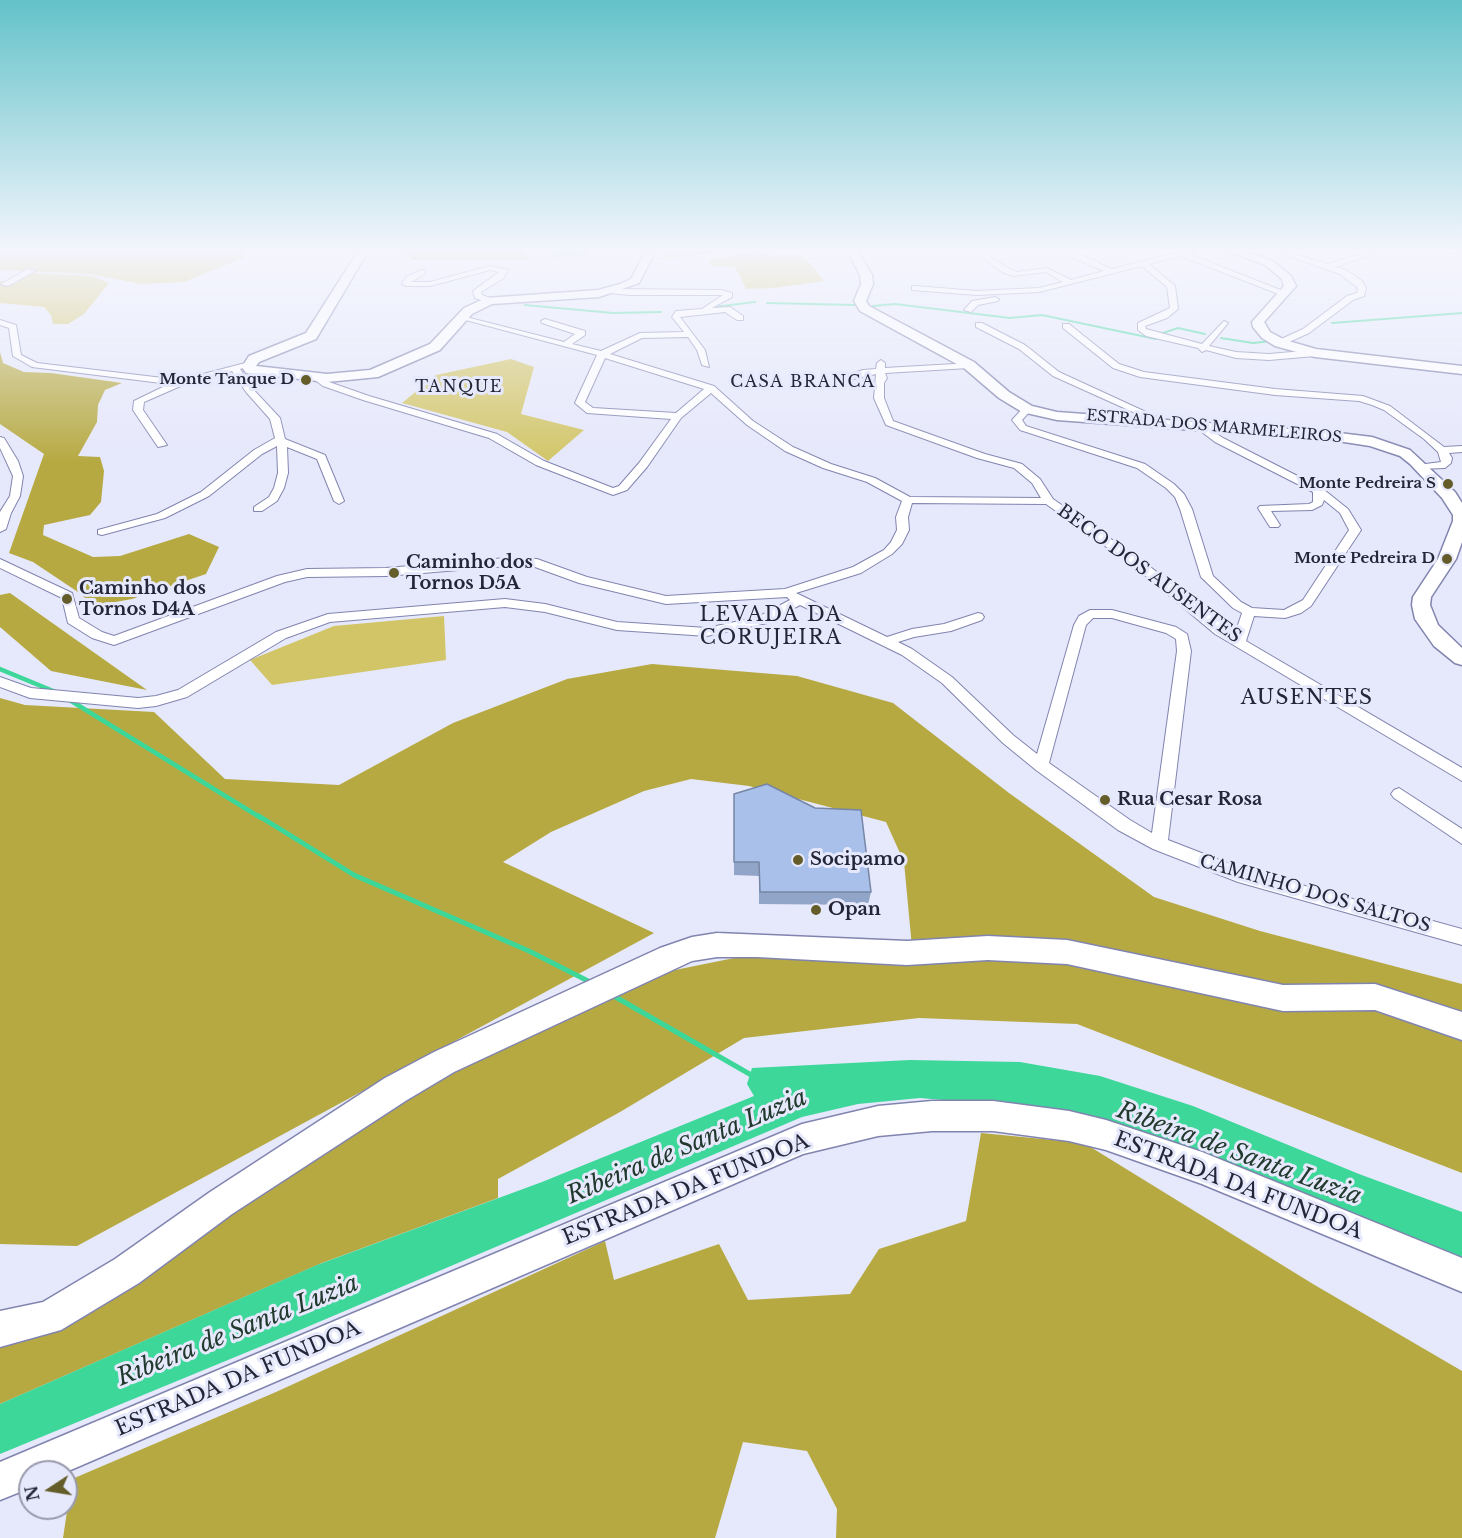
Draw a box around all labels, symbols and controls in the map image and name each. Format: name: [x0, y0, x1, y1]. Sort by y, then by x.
place label: Monte Tanque D: [159, 371, 294, 389]
district label: CASA BRANCA: [730, 372, 876, 392]
marker: Monte Tanque D: [299, 373, 313, 387]
district label: TANQUE: [415, 377, 503, 397]
street label: ESTRADA DOS MARMELEIROS: [1085, 407, 1343, 447]
place label: Monte Pedreira S: [1299, 475, 1436, 493]
marker: Monte Pedreira S: [1441, 477, 1455, 491]
street label: BECO DOS AUSENTES: [1053, 500, 1245, 648]
place label: Monte Pedreira D: [1294, 550, 1435, 568]
place label: Caminho dos Tornos D5A: [406, 552, 533, 594]
marker: Monte Pedreira D: [1440, 552, 1454, 566]
marker: Caminho dos Tornos D5A: [387, 566, 401, 580]
place label: Caminho dos Tornos D4A: [79, 578, 206, 620]
marker: Caminho dos Tornos D4A: [60, 592, 74, 606]
district label: LEVADA DA CORUJEIRA: [700, 603, 842, 650]
district label: AUSENTES: [1241, 686, 1373, 710]
place label: Rua Cesar Rosa: [1117, 789, 1262, 811]
marker: Rua Cesar Rosa: [1098, 793, 1112, 807]
place label: Socipamo: [810, 849, 905, 871]
street label: CAMINHO DOS SALTOS: [1197, 851, 1433, 937]
marker: Socipamo: [791, 853, 805, 867]
place label: Opan: [828, 899, 881, 921]
marker: Opan: [809, 903, 823, 917]
water label: Ribeira de Santa Luzia: [562, 1083, 812, 1211]
water label: Ribeira de Santa Luzia: [1113, 1096, 1365, 1212]
street label: ESTRADA DA FUNDOA: [1110, 1127, 1366, 1245]
street label: ESTRADA DA FUNDOA: [559, 1129, 813, 1251]
water label: Ribeira de Santa Luzia: [113, 1269, 363, 1393]
street label: ESTRADA DA FUNDOA: [112, 1316, 364, 1442]
north arrow: [18, 1460, 78, 1520]
text: N: [21, 1484, 44, 1503]

